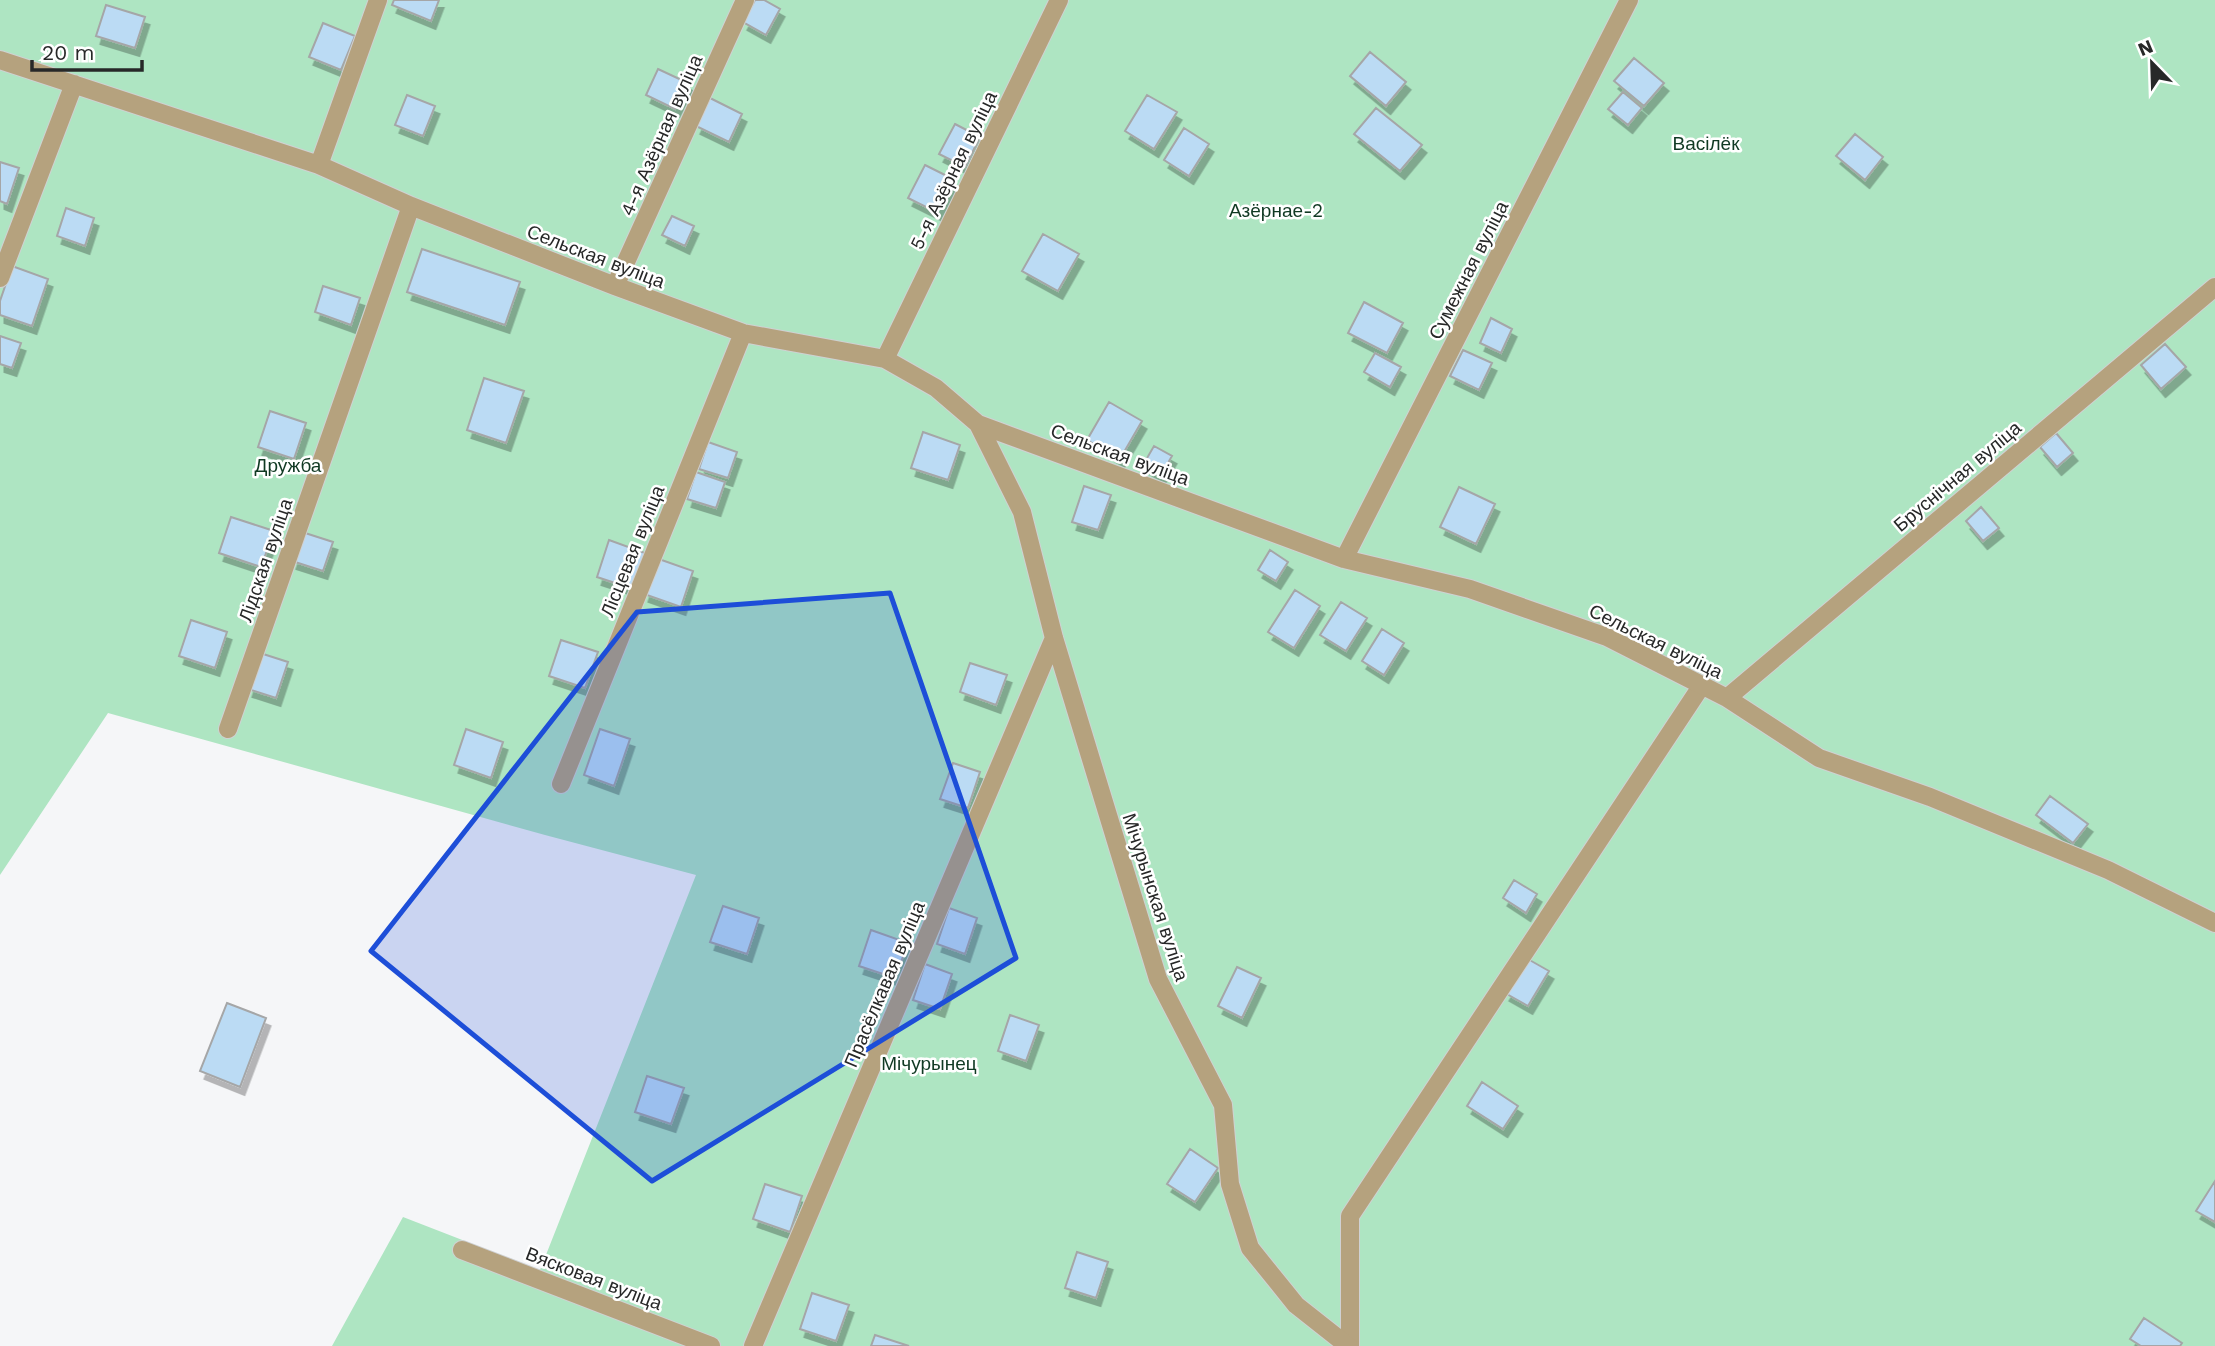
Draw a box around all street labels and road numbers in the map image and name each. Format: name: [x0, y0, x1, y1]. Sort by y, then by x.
street label: 4-я Азёрная вуліца: [616, 51, 708, 219]
street label: 5-я Азёрная вуліца: [905, 87, 1002, 253]
street label: Сумежная вуліца: [1424, 197, 1513, 343]
street label: Сельская вуліца: [524, 220, 668, 293]
street label: Бруснічная вуліца: [1889, 416, 2026, 536]
street label: Сельская вуліца: [1047, 419, 1193, 490]
street label: Лісцевая вуліца: [596, 482, 670, 620]
street label: Лідская вуліца: [234, 495, 297, 625]
street label: Сельская вуліца: [1585, 599, 1727, 684]
street label: Мічурынская вуліца: [1118, 810, 1194, 984]
street label: Прасёлкавая вуліца: [839, 897, 930, 1071]
street label: Вясковая вуліца: [522, 1242, 666, 1315]

